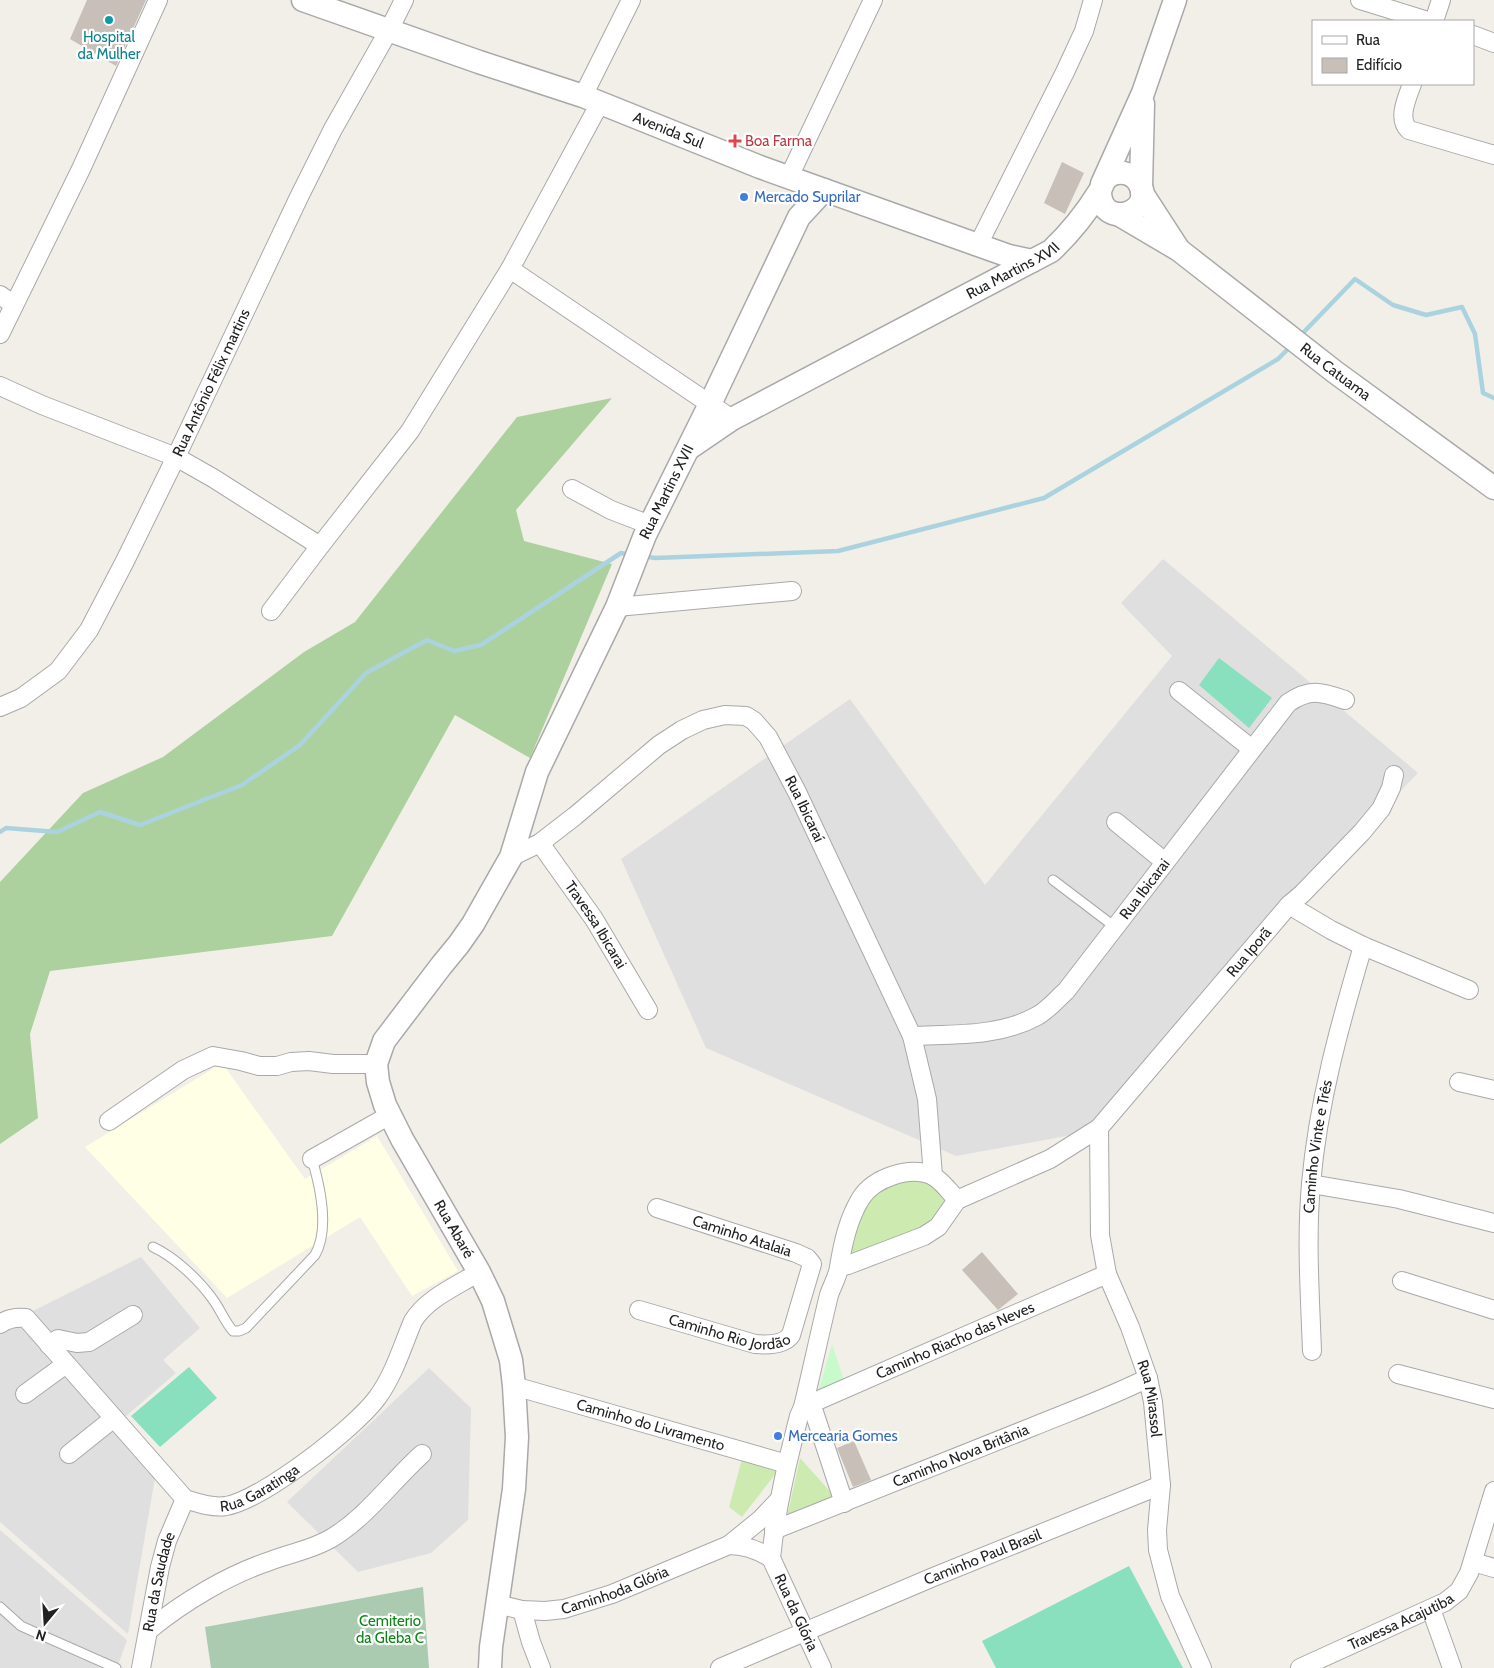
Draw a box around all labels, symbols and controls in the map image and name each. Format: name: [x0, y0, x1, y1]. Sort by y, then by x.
marker: Hospital da Mulher: [103, 14, 115, 26]
legend: [1312, 20, 1474, 85]
place label: Hospital da Mulher: [78, 28, 141, 63]
text: Rua: [1356, 31, 1381, 49]
text: Edifício: [1356, 56, 1402, 74]
street label: Avenida Sul: [631, 108, 707, 153]
place label: Boa Farma: [745, 132, 813, 150]
marker: Boa Farma: [729, 135, 741, 147]
place label: Mercado Suprilar: [754, 188, 861, 206]
marker: Mercado Suprilar: [738, 191, 750, 203]
street label: Rua Martins XVII: [963, 238, 1064, 303]
street label: Rua Antônio Félix martins: [169, 306, 254, 459]
street label: Rua Catuama: [1296, 339, 1375, 405]
street label: Rua Martins XVII: [635, 441, 697, 542]
street label: Rua Ibicaraí: [781, 772, 828, 845]
street label: Rua Ibicarai: [1116, 855, 1174, 923]
street label: Travessa Ibicarai: [561, 878, 630, 972]
street label: Rua Iporã: [1223, 923, 1276, 981]
street label: Caminho Vinte e Três: [1300, 1078, 1336, 1214]
street label: Rua Abaré: [430, 1197, 478, 1262]
street label: Caminho Atalaia: [690, 1212, 795, 1261]
street label: Caminho Riacho das Neves: [873, 1298, 1037, 1383]
street label: Caminho Rio Jordão: [667, 1310, 794, 1353]
street label: Rua Mirassol: [1133, 1357, 1165, 1438]
street label: Caminho do Livramento: [574, 1395, 727, 1455]
street label: Caminho Nova Britânia: [890, 1420, 1032, 1491]
place label: Mercearia Gomes: [788, 1427, 898, 1445]
marker: Mercearia Gomes: [772, 1430, 784, 1442]
street label: Rua Garatinga: [219, 1460, 303, 1516]
street label: Caminho Paul Brasil: [921, 1525, 1044, 1589]
street label: Rua da Saudade: [139, 1529, 179, 1633]
street label: Caminhoda Glória: [559, 1562, 672, 1618]
street label: Rua da Glória: [771, 1571, 822, 1655]
street label: Travessa Acajutiba: [1345, 1589, 1458, 1654]
north arrow: [20, 1598, 70, 1648]
park label: Cemiterio da Gleba C: [356, 1612, 424, 1647]
text: N: [33, 1625, 48, 1645]

